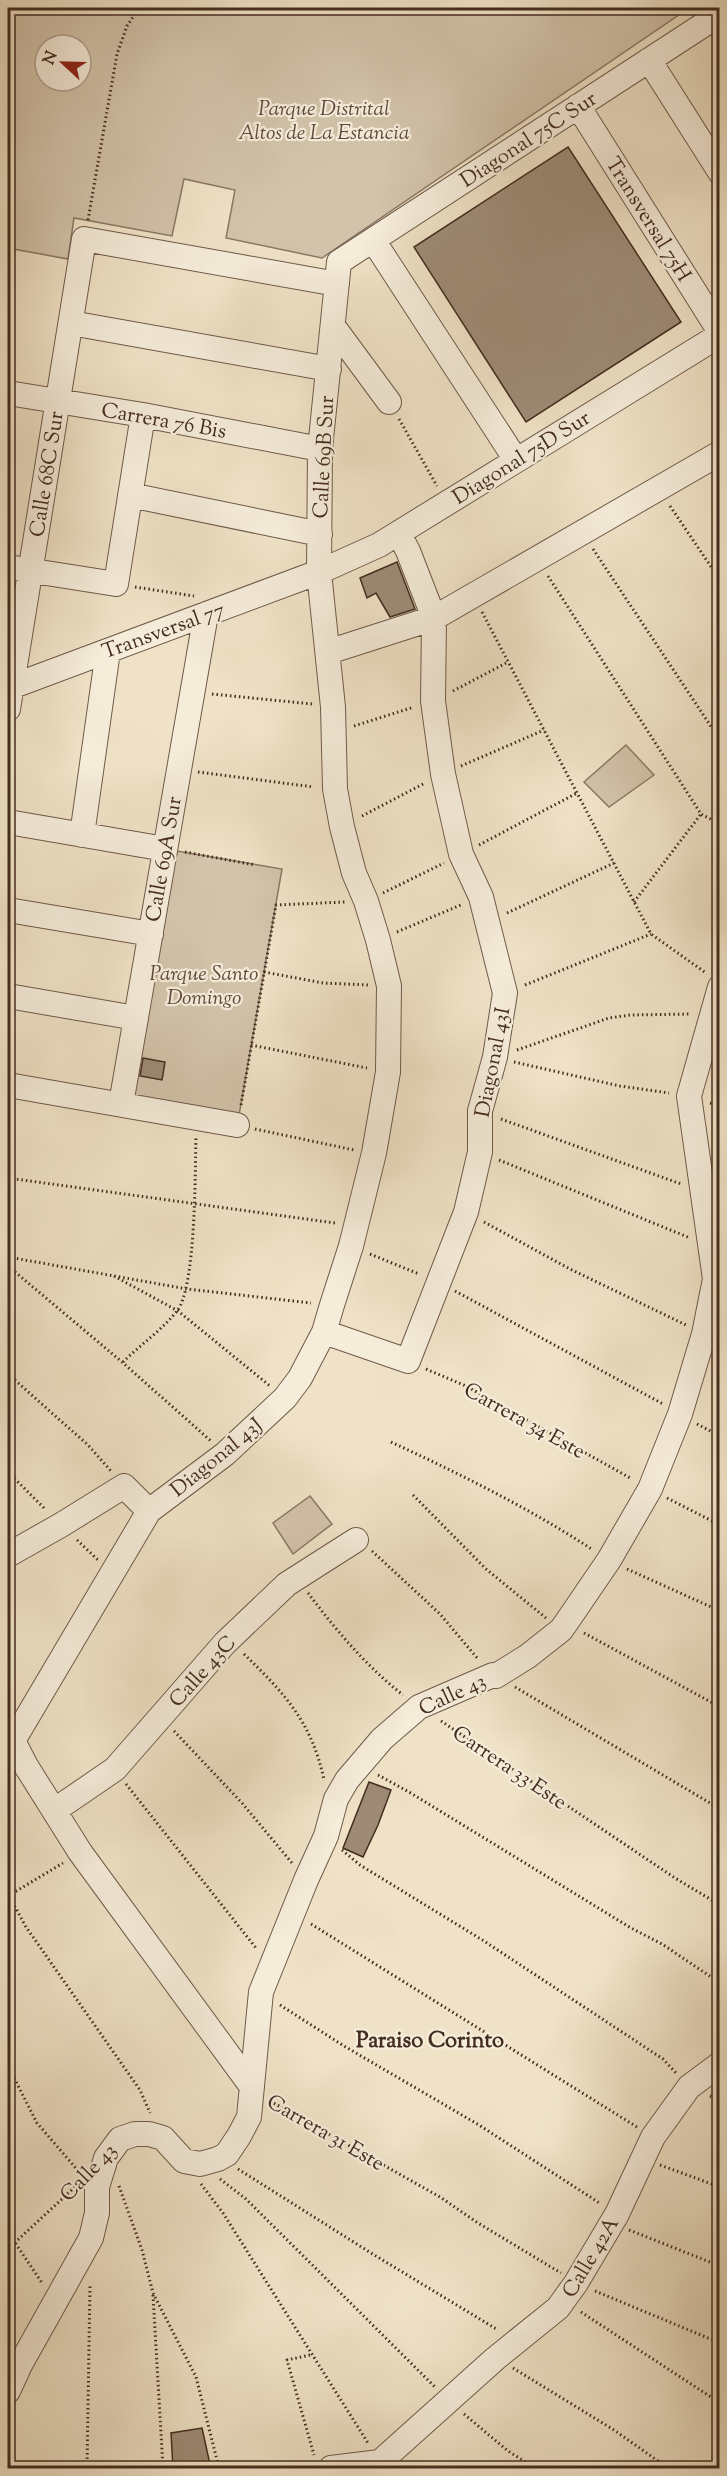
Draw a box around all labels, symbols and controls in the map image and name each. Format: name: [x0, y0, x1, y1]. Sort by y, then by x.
north arrow: [33, 33, 93, 93]
text: N: [38, 48, 65, 69]
street label: Diagonal 75C Sur: [455, 85, 603, 196]
park label: Parque Distrital Altos de La Estancia: [238, 95, 410, 149]
street label: Transversal 75H: [597, 152, 698, 288]
street label: Calle 69B Sur: [307, 395, 343, 519]
street label: Carrera 76 Bis: [99, 396, 229, 448]
street label: Diagonal 75D Sur: [447, 404, 597, 513]
street label: Calle 68C Sur: [23, 409, 73, 539]
street label: Transversal 77: [98, 596, 230, 668]
street label: Calle 69A Sur: [139, 794, 191, 924]
park label: Parque Santo Domingo: [150, 960, 258, 1014]
street label: Diagonal 43I: [469, 1004, 519, 1120]
street label: Carrera 34 Este: [458, 1376, 590, 1468]
street label: Diagonal 43J: [165, 1412, 270, 1505]
street label: Calle 43C: [163, 1630, 244, 1715]
street label: Calle 43: [414, 1667, 491, 1724]
street label: Carrera 33 Este: [445, 1719, 572, 1818]
district label: Paraiso Corinto: [356, 2026, 504, 2058]
street label: Carrera 31 Este: [261, 2088, 389, 2180]
street label: Calle 43: [54, 2137, 125, 2209]
street label: Calle 42A: [556, 2212, 628, 2304]

